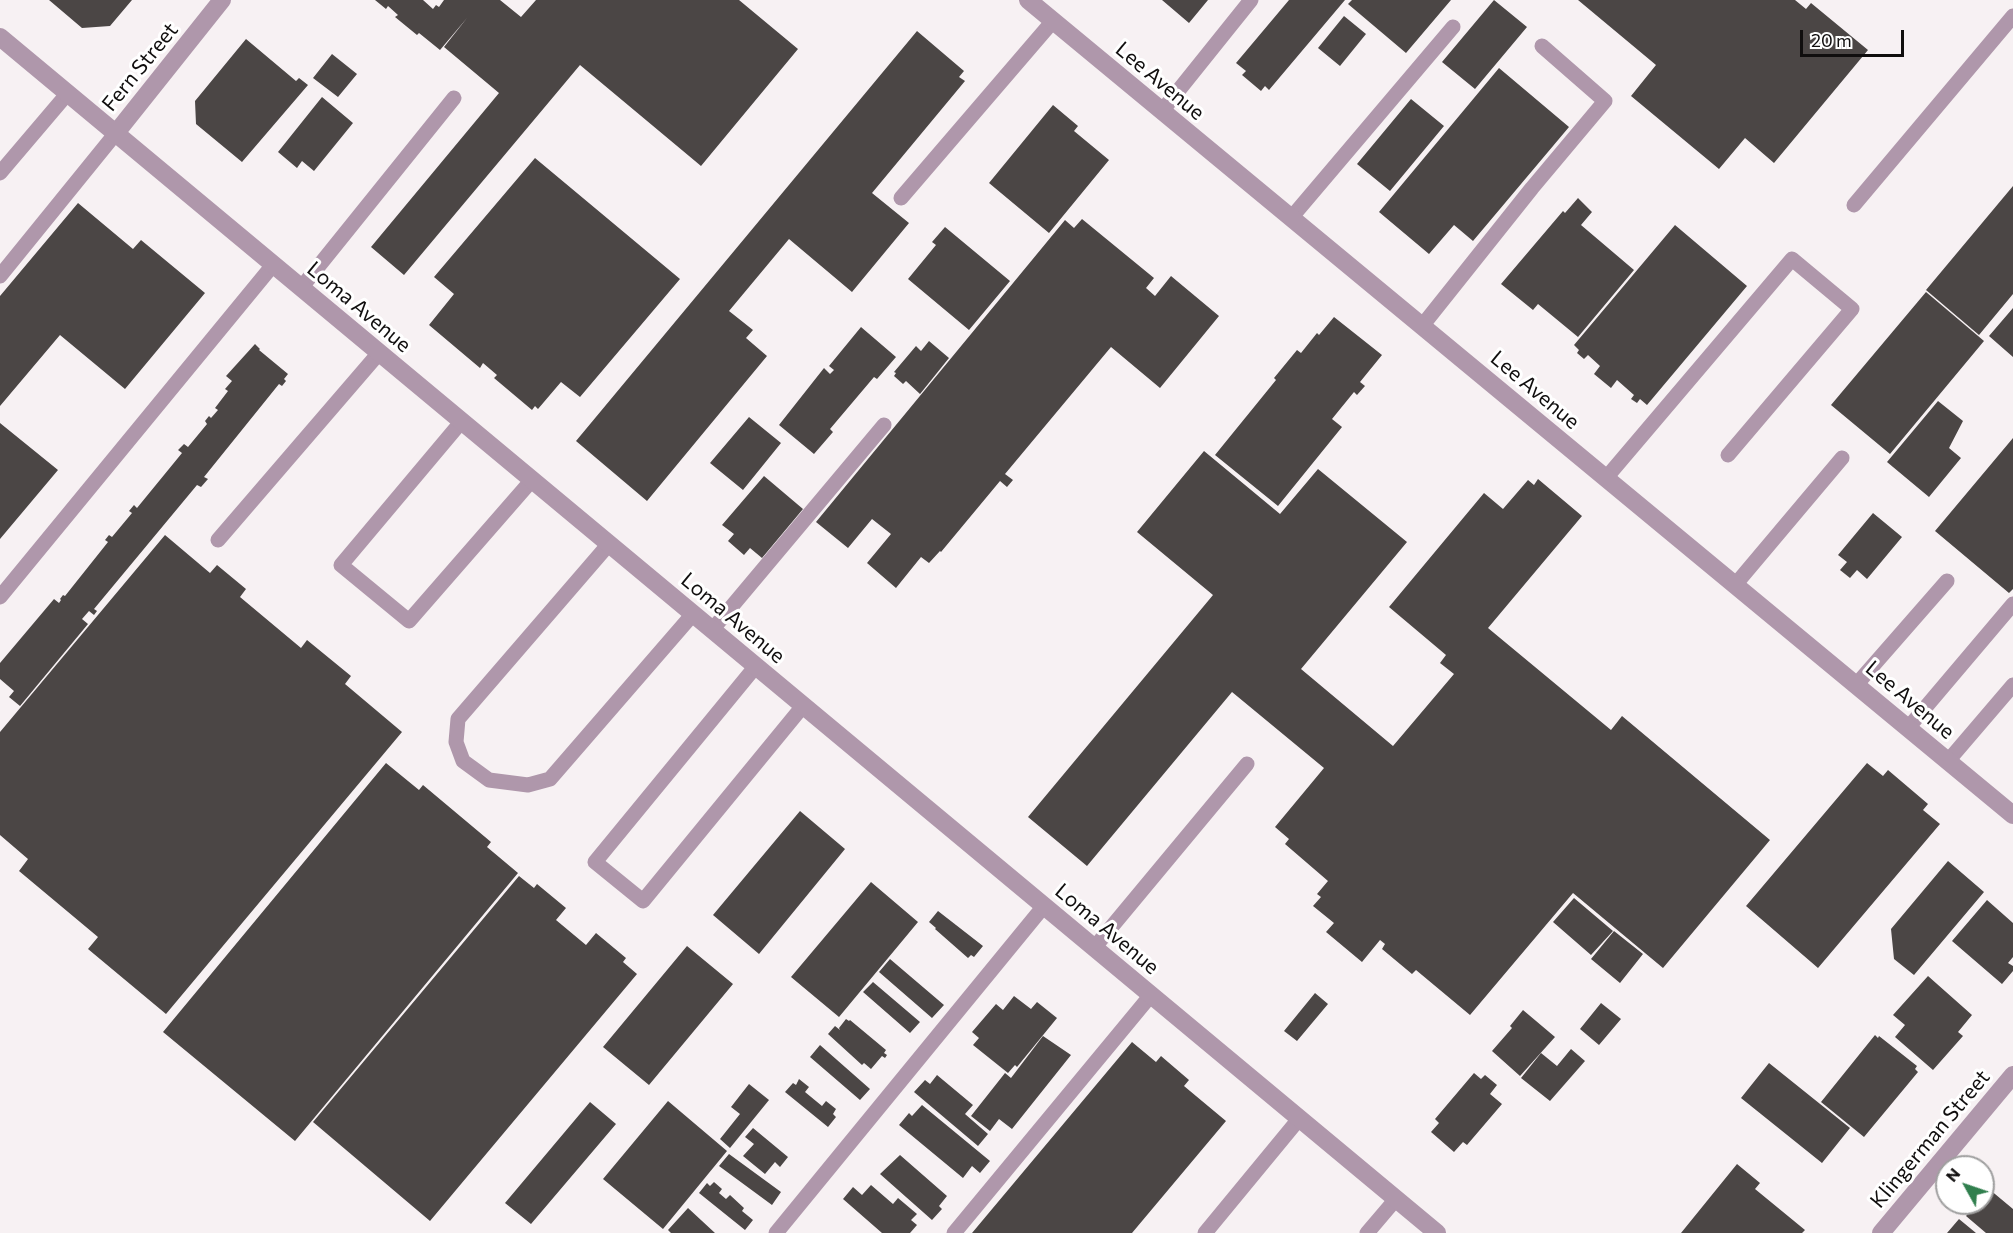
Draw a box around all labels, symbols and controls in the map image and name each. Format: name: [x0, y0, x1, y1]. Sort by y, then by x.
street label: Fern Street: [97, 18, 183, 116]
scale bar: [1803, 18, 1906, 56]
text: 20 m: [1811, 29, 1852, 51]
street label: Lee Avenue: [1110, 37, 1210, 125]
street label: Loma Avenue: [302, 256, 416, 358]
street label: Lee Avenue: [1485, 346, 1585, 434]
street label: Loma Avenue: [676, 567, 790, 669]
street label: Lee Avenue: [1860, 656, 1960, 744]
street label: Loma Avenue: [1050, 878, 1164, 980]
street label: Klingerman Street: [1865, 1065, 1995, 1213]
north arrow: [1935, 1155, 1995, 1215]
text: N: [1941, 1164, 1963, 1185]

